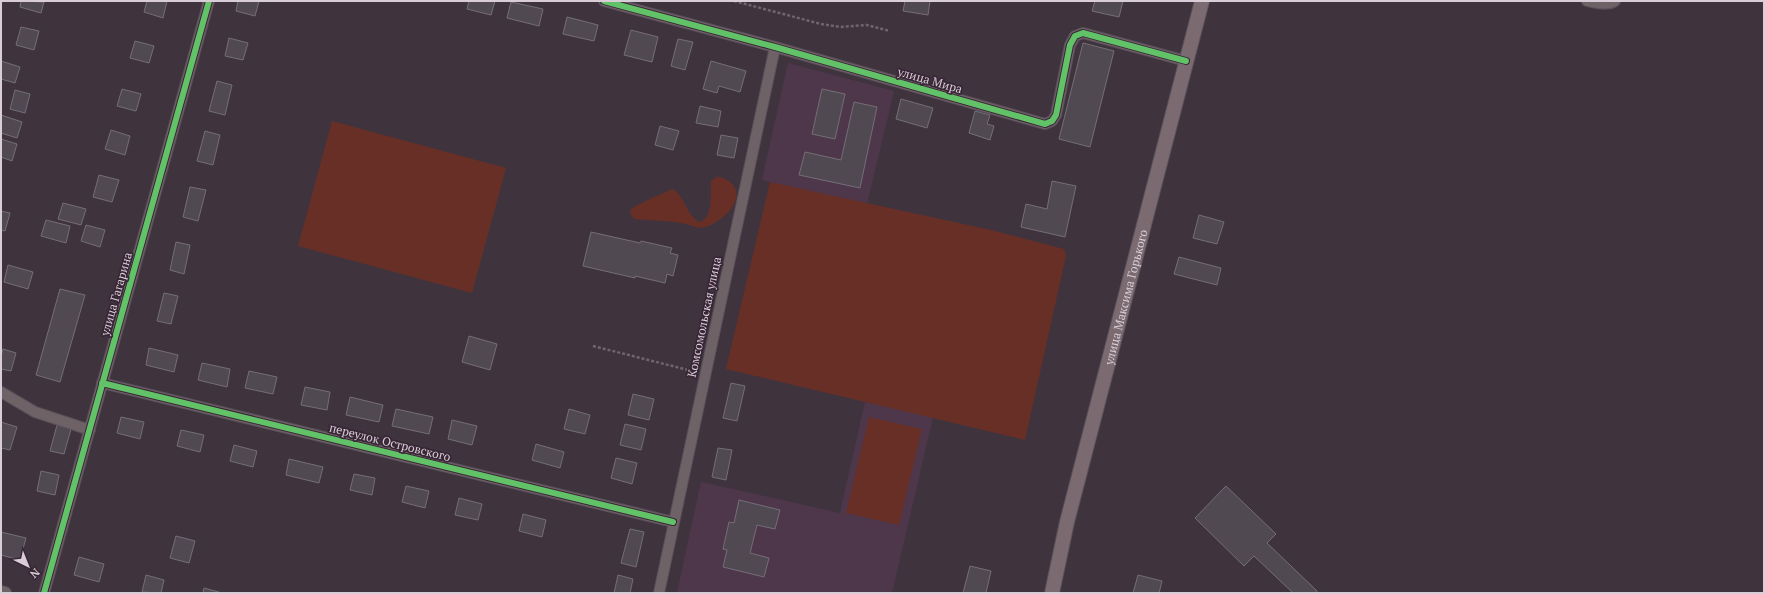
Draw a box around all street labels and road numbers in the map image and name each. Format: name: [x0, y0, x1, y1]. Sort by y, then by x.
street label: улица Мира: [895, 63, 964, 96]
street label: улица Максима Горького: [1100, 227, 1150, 367]
street label: улица Гагарина: [97, 250, 135, 339]
street label: Комсомольская улица: [684, 255, 724, 379]
street label: переулок Островского: [328, 420, 453, 464]

